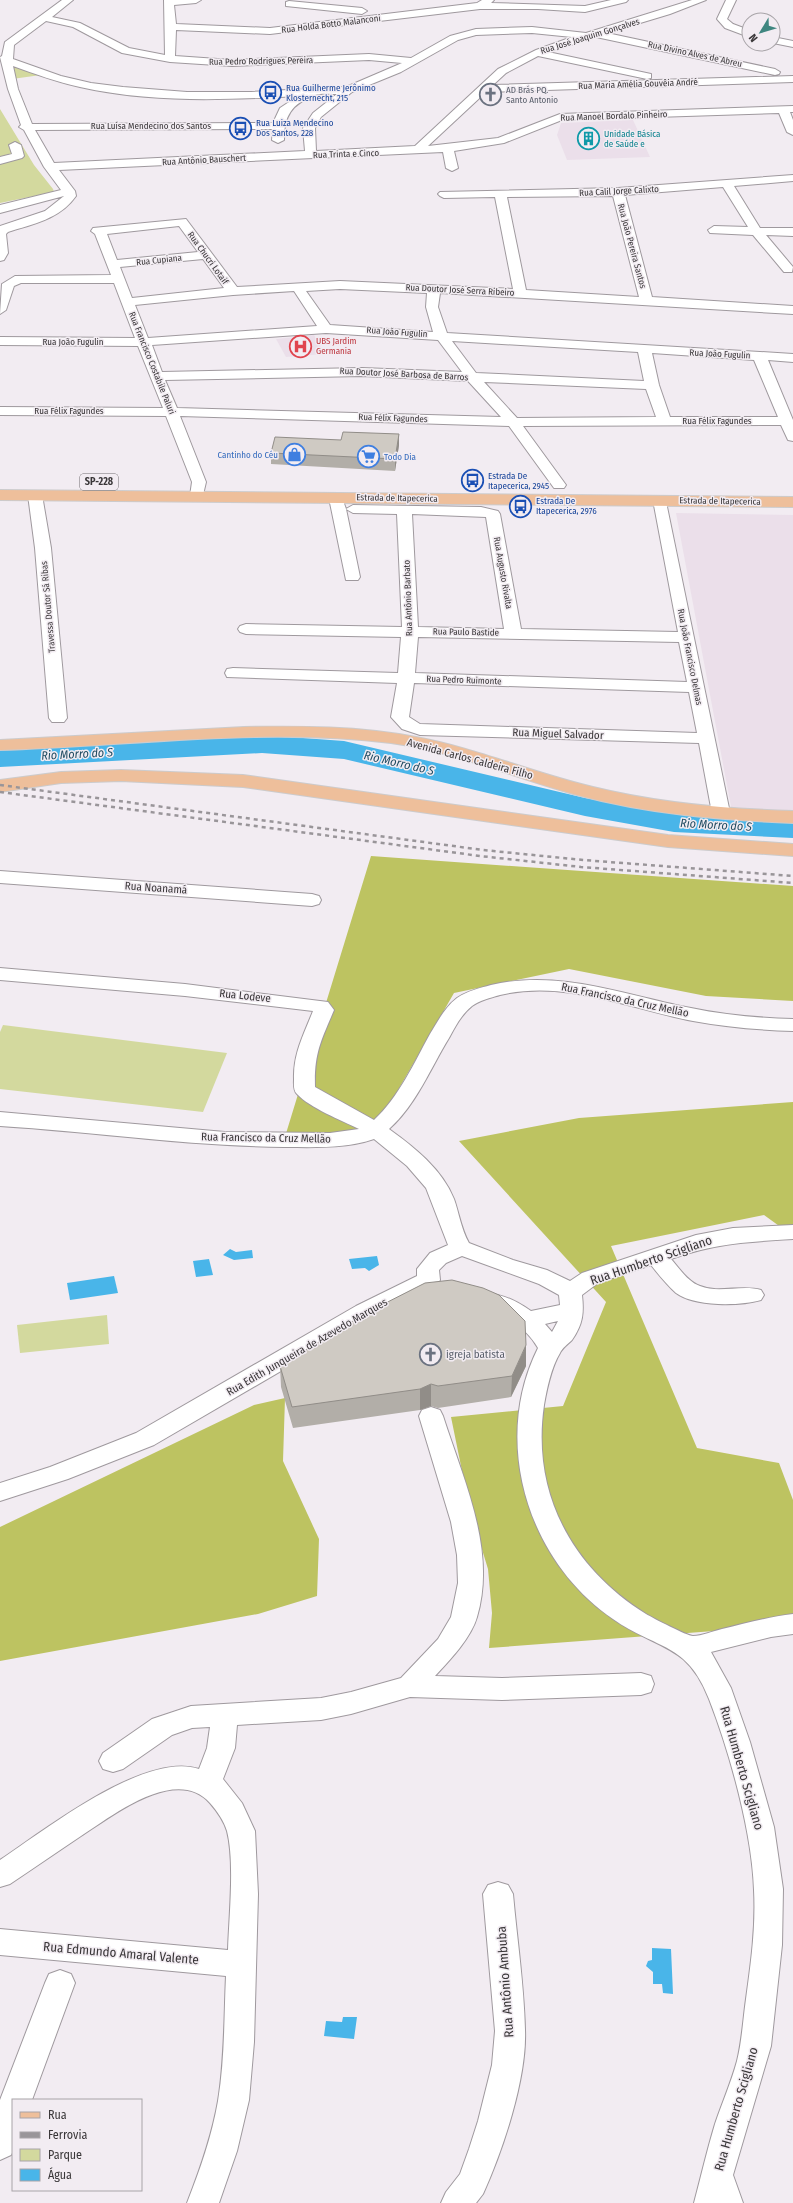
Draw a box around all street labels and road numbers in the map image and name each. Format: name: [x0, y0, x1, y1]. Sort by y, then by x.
street label: Rua Holda Botto Malanconi: [281, 13, 381, 35]
street label: Rua José Joaquim Gonçalves: [539, 16, 641, 56]
street label: Rua Divino Alves de Abreu: [647, 39, 743, 69]
street label: Rua Pedro Rodrigues Pereira: [209, 55, 314, 67]
street label: Rua Maria Amélia Gouvêia André: [578, 77, 698, 91]
street label: Rua Manoel Bordalo Pinheiro: [560, 109, 668, 123]
street label: Rua Luísa Mendecino dos Santos: [91, 121, 211, 131]
street label: Rua Trinta e Cinco: [313, 148, 379, 160]
street label: Rua Antônio Bauschert: [162, 153, 246, 167]
street label: Rua Calil Jorge Calixto: [579, 184, 659, 198]
street label: Rua João Pereira Santos: [616, 202, 648, 290]
street label: Rua Chucri Lotaif: [186, 230, 231, 287]
street label: Rua Cupiana: [136, 253, 183, 267]
street label: Rua Doutor José Serra Ribeiro: [405, 282, 515, 298]
street label: Rua Francisco Costabile Paluri: [127, 310, 177, 416]
street label: Rua João Fugulin: [366, 325, 428, 339]
street label: Rua João Fugulin: [42, 337, 104, 347]
street label: Rua João Fugulin: [689, 347, 751, 361]
street label: Rua Doutor José Barbosa de Barros: [339, 366, 469, 382]
street label: Rua Félix Fagundes: [34, 406, 104, 416]
street label: Rua Félix Fagundes: [358, 412, 428, 424]
street label: Rua Félix Fagundes: [682, 416, 752, 426]
road number: SP-228: [80, 474, 118, 490]
street label: Estrada de Itapecerica: [356, 492, 438, 504]
street label: Estrada de Itapecerica: [679, 495, 761, 507]
street label: Rua Augusto Rivalta: [492, 536, 514, 610]
street label: Rua Antônio Barbato: [402, 560, 414, 636]
street label: Travessa Doutor Sá Ribas: [39, 561, 57, 653]
street label: Rua João Francisco Delmas: [676, 608, 704, 706]
street label: Rua Paulo Bastide: [433, 626, 500, 638]
street label: Rua Pedro Ruimonte: [426, 674, 502, 686]
street label: Rua Miguel Salvador: [512, 726, 604, 742]
street label: Avenida Carlos Caldeira Filho: [406, 736, 535, 782]
street label: Rua Noanamá: [124, 879, 188, 897]
street label: Rua Francisco da Cruz Mellão: [560, 980, 690, 1020]
street label: Rua Lodeve: [219, 987, 271, 1005]
street label: Rua Francisco da Cruz Mellão: [201, 1130, 331, 1146]
street label: Rua Humberto Scigliano: [588, 1232, 714, 1288]
street label: Rua Edith Junqueira de Azevedo Marques: [224, 1295, 390, 1399]
street label: Rua Humberto Scigliano: [717, 1704, 767, 1832]
street label: Rua Antônio Ambuba: [494, 1926, 516, 2038]
street label: Rua Edmundo Amaral Valente: [43, 1939, 199, 1967]
street label: Rua Humberto Scigliano: [711, 2045, 761, 2173]

